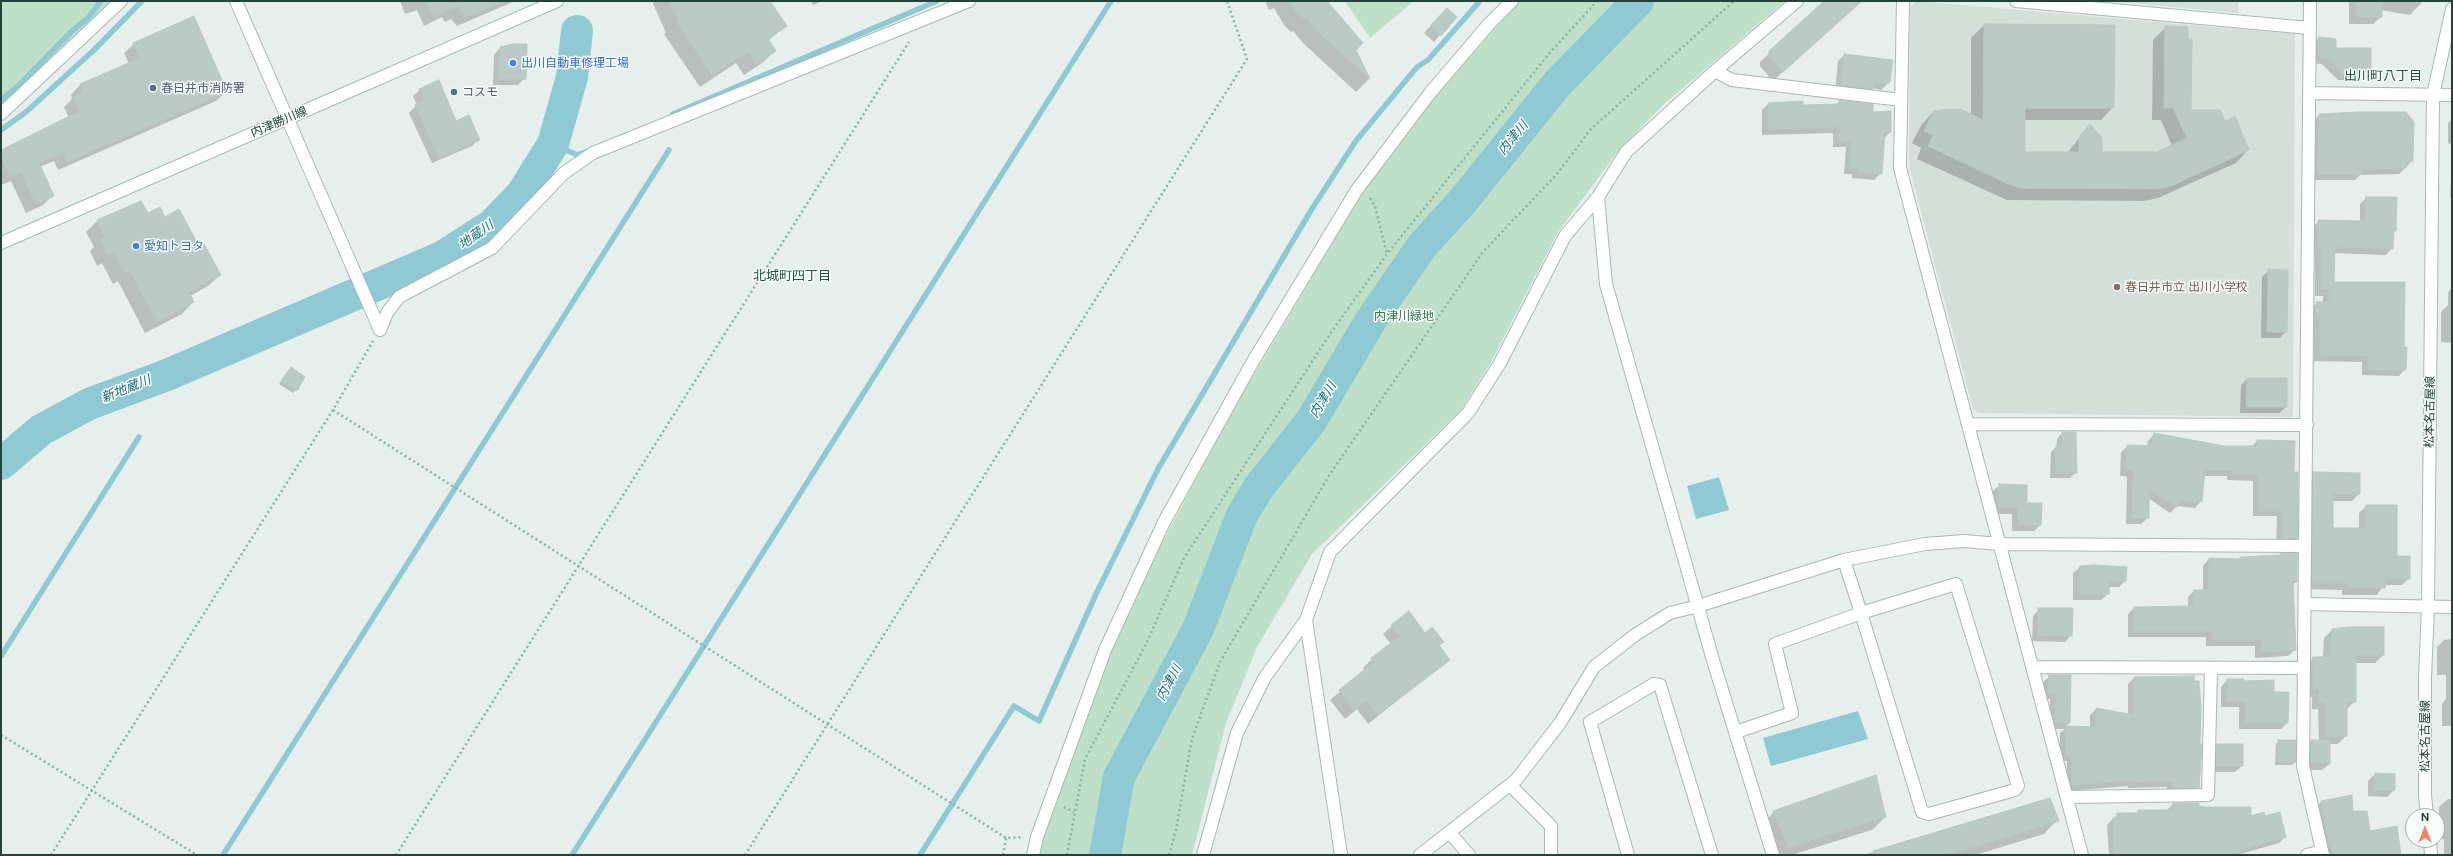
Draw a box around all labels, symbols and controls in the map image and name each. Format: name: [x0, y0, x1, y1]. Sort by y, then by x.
place label: 出川自動車修理工場: [521, 56, 629, 70]
marker: 出川自動車修理工場: [508, 58, 518, 68]
district label: 出川町八丁目: [2344, 68, 2422, 84]
place label: 春日井市消防署: [161, 81, 245, 95]
marker: 春日井市消防署: [148, 83, 158, 93]
place label: コスモ: [462, 85, 498, 99]
marker: コスモ: [449, 87, 459, 97]
street label: 内津勝川線: [249, 104, 309, 140]
water label: 内津川: [1495, 118, 1531, 158]
water label: 地蔵川: [456, 217, 496, 253]
place label: 愛知トヨタ: [144, 239, 204, 253]
marker: 愛知トヨタ: [131, 241, 141, 251]
district label: 北城町四丁目: [753, 268, 831, 284]
place label: 春日井市立 出川小学校: [2125, 280, 2248, 294]
marker: 春日井市立 出川小学校: [2112, 282, 2122, 292]
park label: 内津川緑地: [1374, 309, 1434, 323]
water label: 新地蔵川: [99, 372, 153, 406]
street label: 松本名古屋線: [2422, 376, 2438, 448]
water label: 内津川: [1306, 379, 1340, 421]
water label: 内津川: [1153, 662, 1185, 704]
street label: 松本名古屋線: [2418, 700, 2432, 772]
north arrow: [2405, 808, 2445, 848]
text: N: [2421, 811, 2429, 823]

